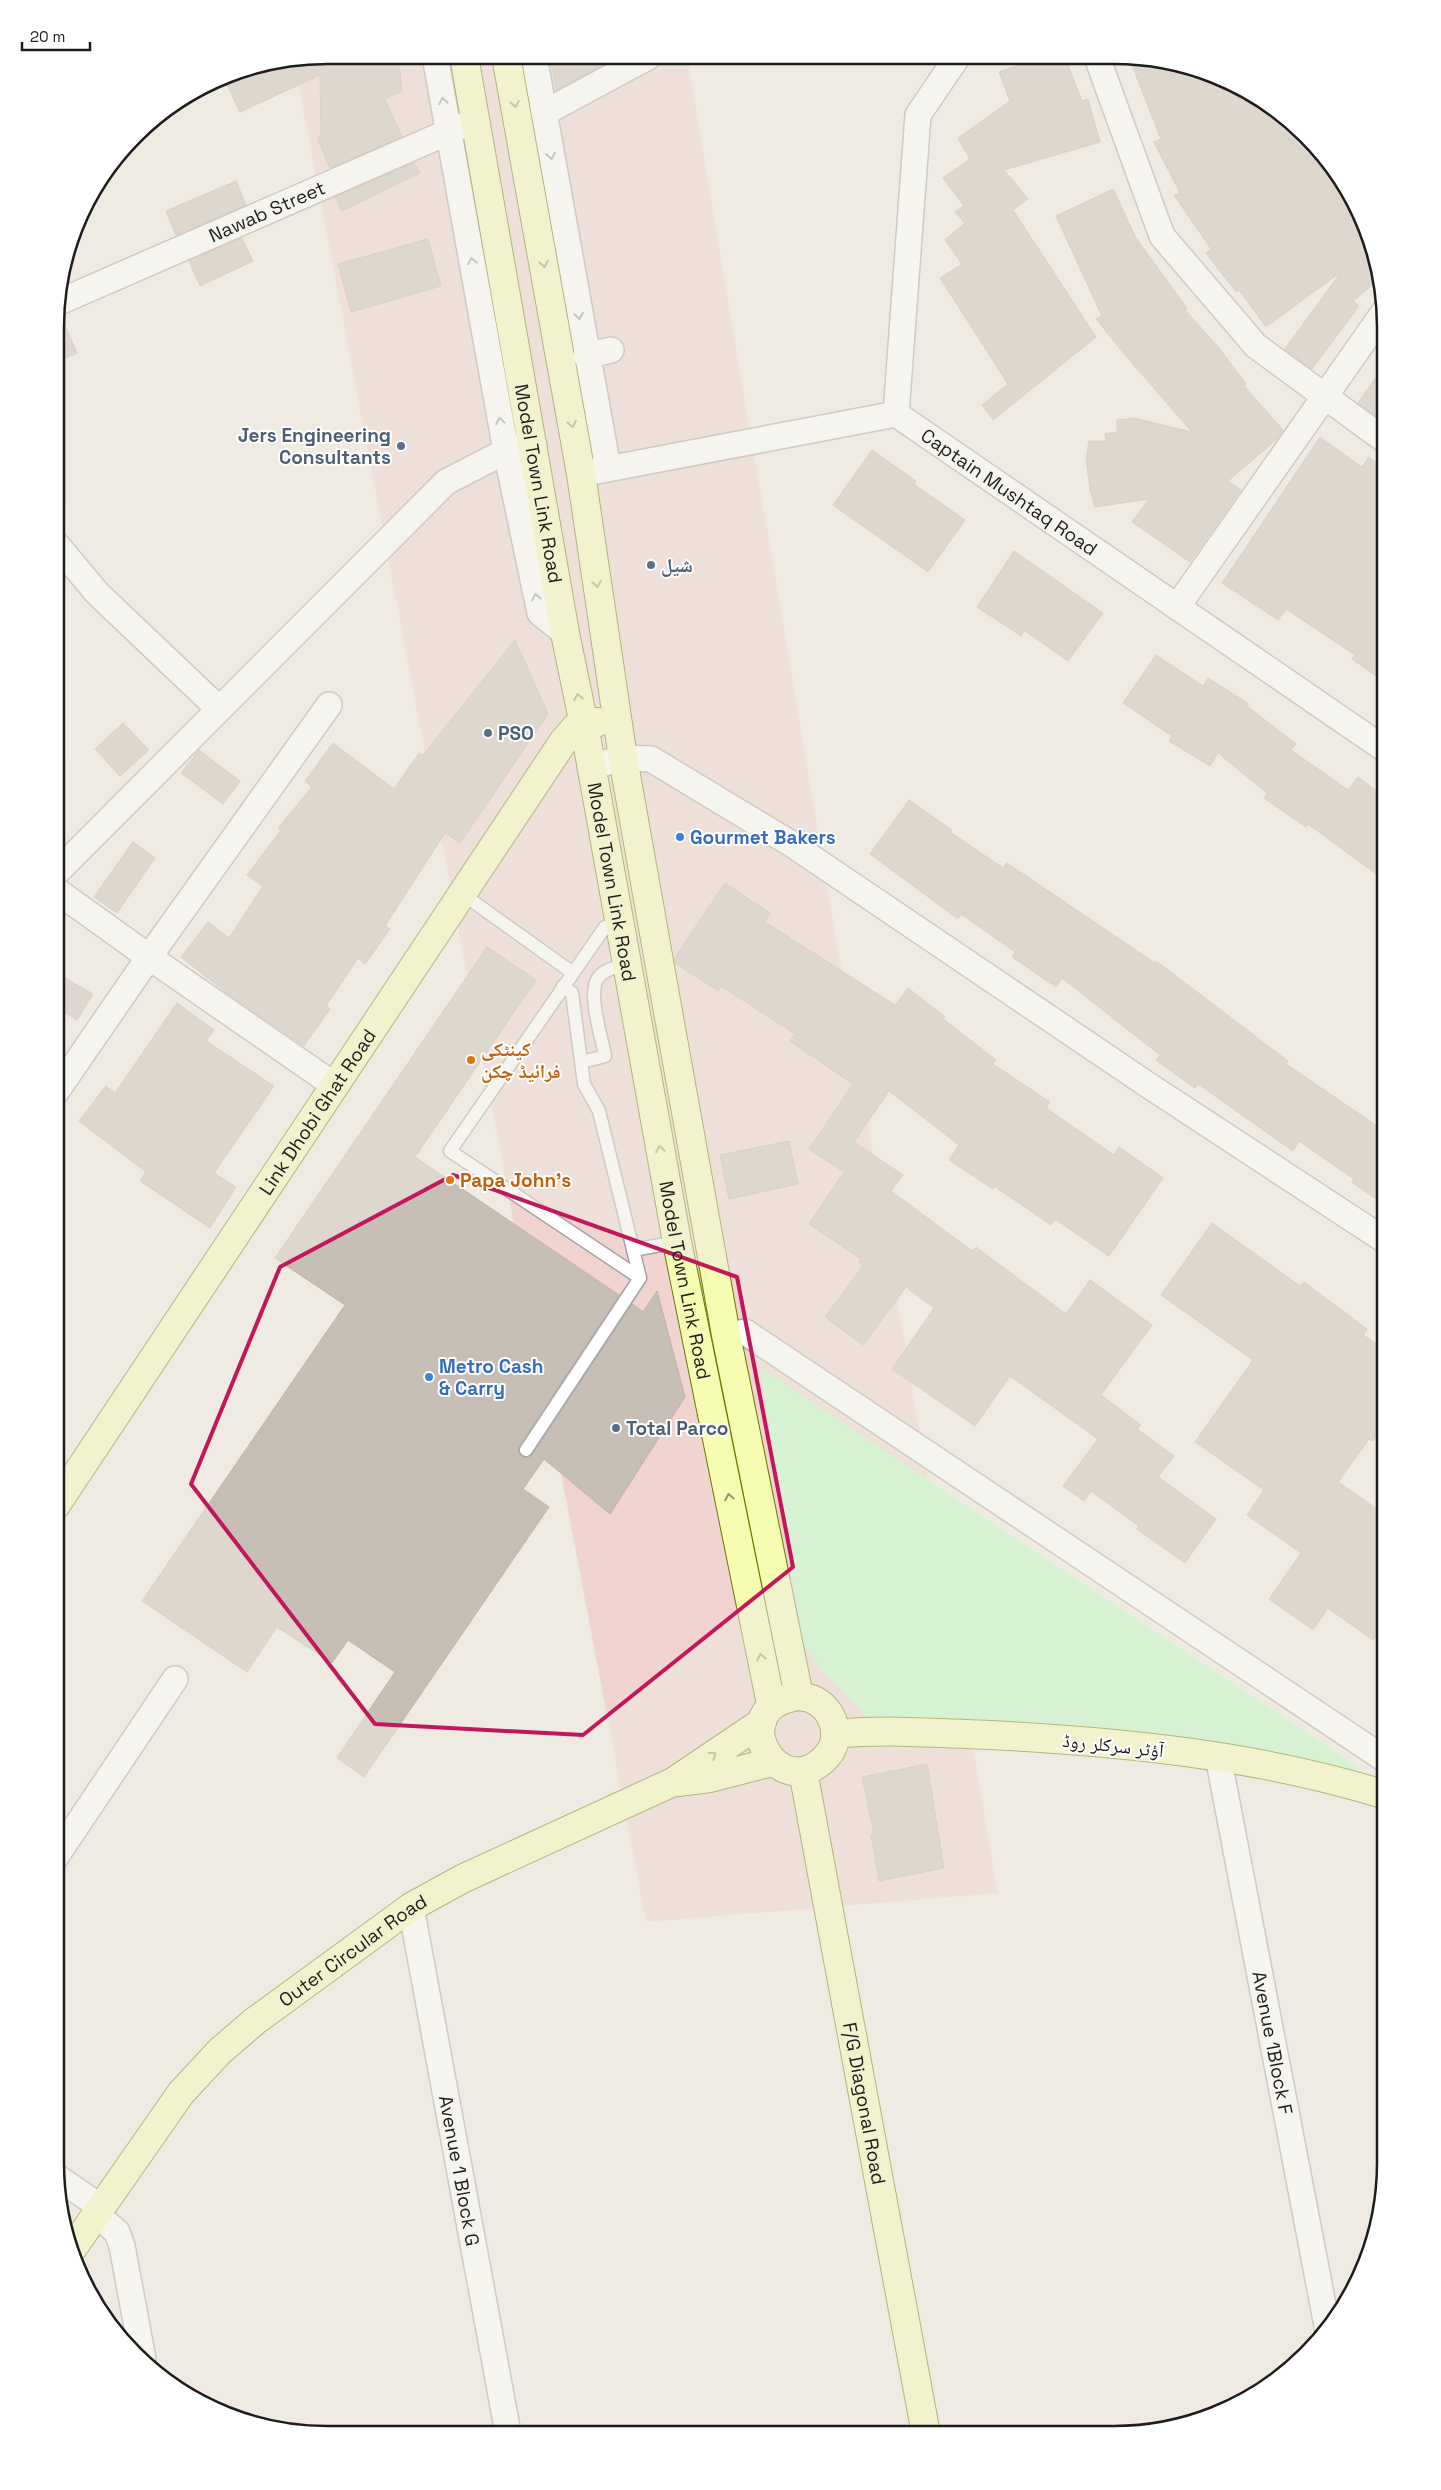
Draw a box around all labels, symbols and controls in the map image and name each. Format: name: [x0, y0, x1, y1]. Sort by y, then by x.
scale bar: [22, 20, 90, 52]
text: 20 m: [30, 27, 65, 46]
one-way arrow: [439, 96, 449, 105]
one-way arrow: [509, 100, 519, 108]
one-way arrow: [546, 152, 556, 160]
street label: Nawab Street: [205, 175, 329, 248]
one-way arrow: [467, 256, 477, 265]
one-way arrow: [538, 260, 548, 268]
one-way arrow: [574, 312, 584, 321]
street label: Model Town Link Road: [509, 382, 568, 585]
one-way arrow: [496, 416, 506, 425]
one-way arrow: [566, 420, 576, 428]
place label: Jers Engineering Consultants: [238, 423, 391, 470]
street label: Captain Mushtaq Road: [916, 423, 1102, 561]
marker: Jers Engineering Consultants: [395, 440, 407, 452]
place label: شیل: [661, 553, 693, 578]
marker: شیل: [645, 559, 657, 571]
one-way arrow: [592, 580, 602, 589]
one-way arrow: [531, 593, 542, 602]
one-way arrow: [574, 692, 584, 701]
place label: PSO: [498, 721, 534, 746]
marker: PSO: [482, 727, 494, 739]
street label: Model Town Link Road: [582, 780, 642, 983]
place label: Gourmet Bakers: [690, 825, 836, 850]
marker: Gourmet Bakers: [674, 831, 686, 843]
street label: Link Dhobi Ghat Road: [253, 1024, 382, 1200]
place label: کینٹکی فرائیڈ چکن: [481, 1037, 561, 1084]
marker: کینٹکی فرائیڈ چکن: [465, 1054, 477, 1066]
one-way arrow: [656, 1145, 666, 1154]
place label: Papa John's: [460, 1168, 571, 1193]
marker: Papa John's: [444, 1174, 456, 1186]
street label: Model Town Link Road: [653, 1179, 717, 1382]
place label: Metro Cash & Carry: [439, 1354, 544, 1401]
marker: Metro Cash & Carry: [423, 1371, 435, 1383]
place label: Total Parco: [626, 1416, 728, 1441]
marker: Total Parco: [610, 1422, 622, 1434]
one-way arrow: [724, 1493, 735, 1502]
one-way arrow: [756, 1652, 767, 1661]
street label: آؤٹر سرکلر روڈ: [1061, 1728, 1166, 1763]
one-way arrow: [707, 1752, 717, 1761]
street label: Outer Circular Road: [274, 1889, 431, 2013]
street label: Avenue 1Block F: [1246, 1969, 1298, 2117]
street label: F/G Diagonal Road: [837, 2020, 891, 2187]
street label: Avenue 1 Block G: [433, 2093, 485, 2248]

